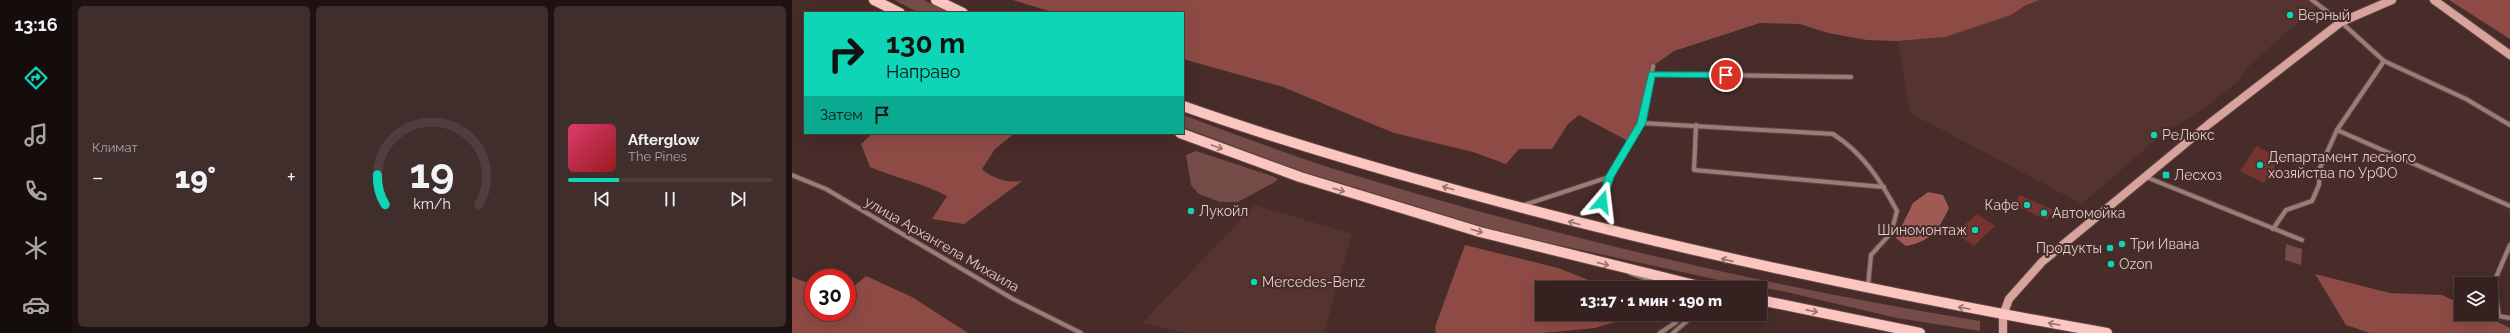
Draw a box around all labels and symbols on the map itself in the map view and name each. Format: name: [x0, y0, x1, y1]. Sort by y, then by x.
place label: Верный: [2298, 7, 2350, 23]
marker: Верный: [2285, 10, 2295, 20]
pin: [1709, 58, 1743, 92]
place label: РеЛюкс: [2162, 127, 2215, 143]
marker: РеЛюкс: [2149, 130, 2159, 140]
one-way arrow: [1210, 143, 1222, 151]
place label: Департамент лесного хозяйства по УрФО: [2268, 149, 2416, 181]
marker: Департамент лесного хозяйства по УрФО: [2255, 160, 2265, 170]
place label: Лесхоз: [2174, 167, 2222, 183]
marker: Лесхоз: [2161, 170, 2171, 180]
position arrow: [1581, 181, 1623, 223]
one-way arrow: [1442, 184, 1455, 191]
one-way arrow: [1333, 187, 1346, 194]
street label: улица Архангела Михаила: [862, 193, 1022, 295]
place label: Кафе: [1985, 197, 2019, 213]
marker: Кафе: [2022, 200, 2032, 210]
place label: Лукойл: [1199, 203, 1248, 219]
place label: Автомойка: [2052, 205, 2125, 221]
marker: Лукойл: [1186, 206, 1196, 216]
marker: Автомойка: [2039, 208, 2049, 218]
one-way arrow: [1567, 218, 1580, 226]
place label: Шиномонтаж: [1877, 222, 1967, 238]
marker: Шиномонтаж: [1970, 225, 1980, 235]
one-way arrow: [1470, 228, 1483, 235]
place label: Три Ивана: [2130, 236, 2199, 252]
marker: Три Ивана: [2117, 239, 2127, 249]
place label: Продукты: [2036, 240, 2102, 256]
marker: Продукты: [2105, 243, 2115, 253]
one-way arrow: [1721, 255, 1734, 263]
place label: Ozon: [2119, 256, 2153, 272]
marker: Ozon: [2106, 259, 2116, 269]
one-way arrow: [1596, 260, 1609, 268]
speed limit sign: 30: [804, 269, 856, 321]
place label: Mercedes-Benz: [1262, 274, 1365, 290]
marker: Mercedes-Benz: [1249, 277, 1259, 287]
one-way arrow: [1958, 304, 1971, 312]
one-way arrow: [1806, 308, 1819, 316]
one-way arrow: [2048, 320, 2061, 328]

